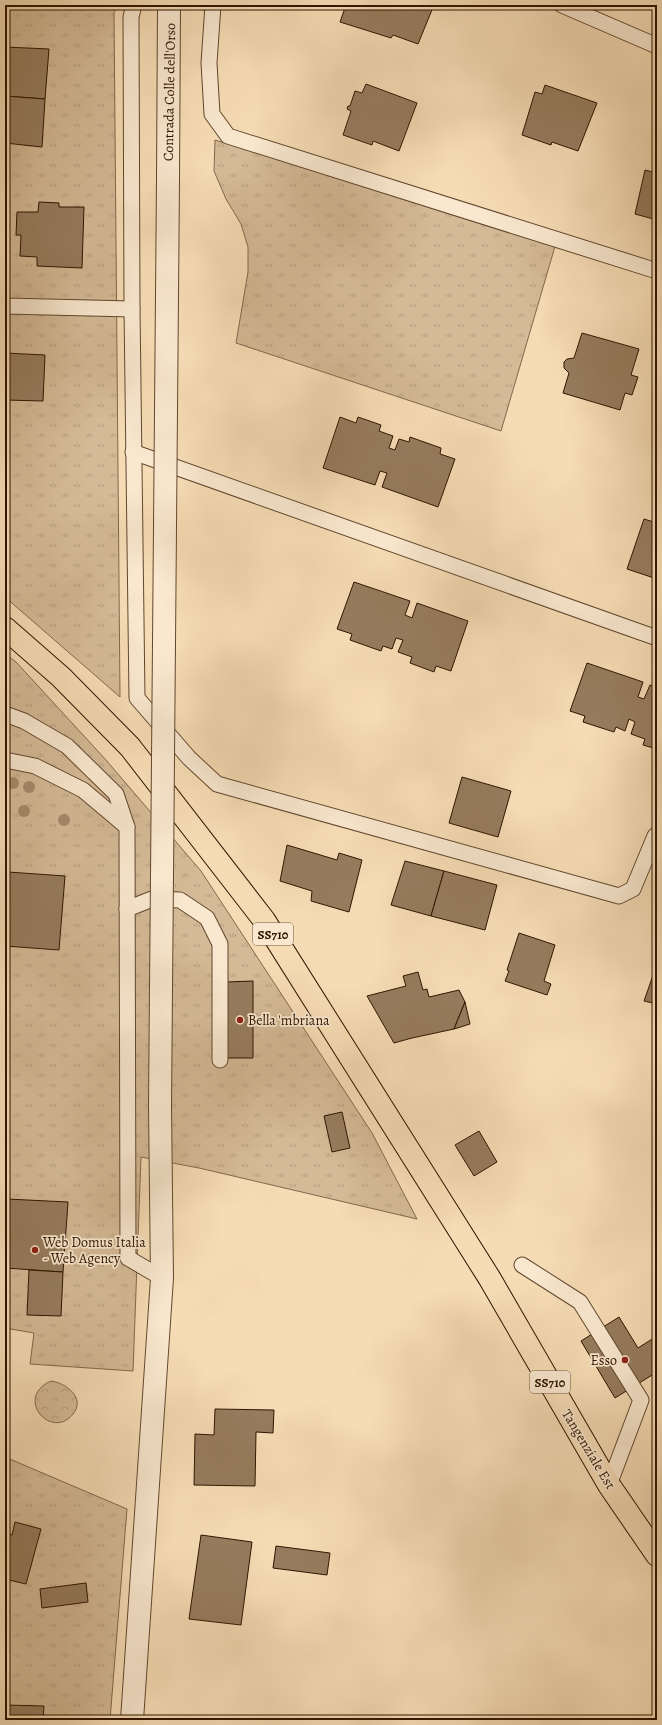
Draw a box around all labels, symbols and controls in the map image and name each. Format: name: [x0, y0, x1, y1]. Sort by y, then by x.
street label: Contrada Colle dell'Orso: [159, 23, 180, 161]
road number: SS710: [253, 923, 293, 945]
place label: Bella 'mbriana: [248, 1011, 330, 1030]
marker: Bella 'mbriana: [235, 1015, 245, 1025]
place label: Web Domus Italia - Web Agency: [42, 1233, 146, 1268]
marker: Web Domus Italia - Web Agency: [30, 1245, 40, 1255]
place label: Esso: [590, 1351, 617, 1370]
marker: Esso: [620, 1355, 630, 1365]
road number: SS710: [530, 1371, 570, 1393]
street label: Tangenziale Est: [557, 1406, 620, 1493]

